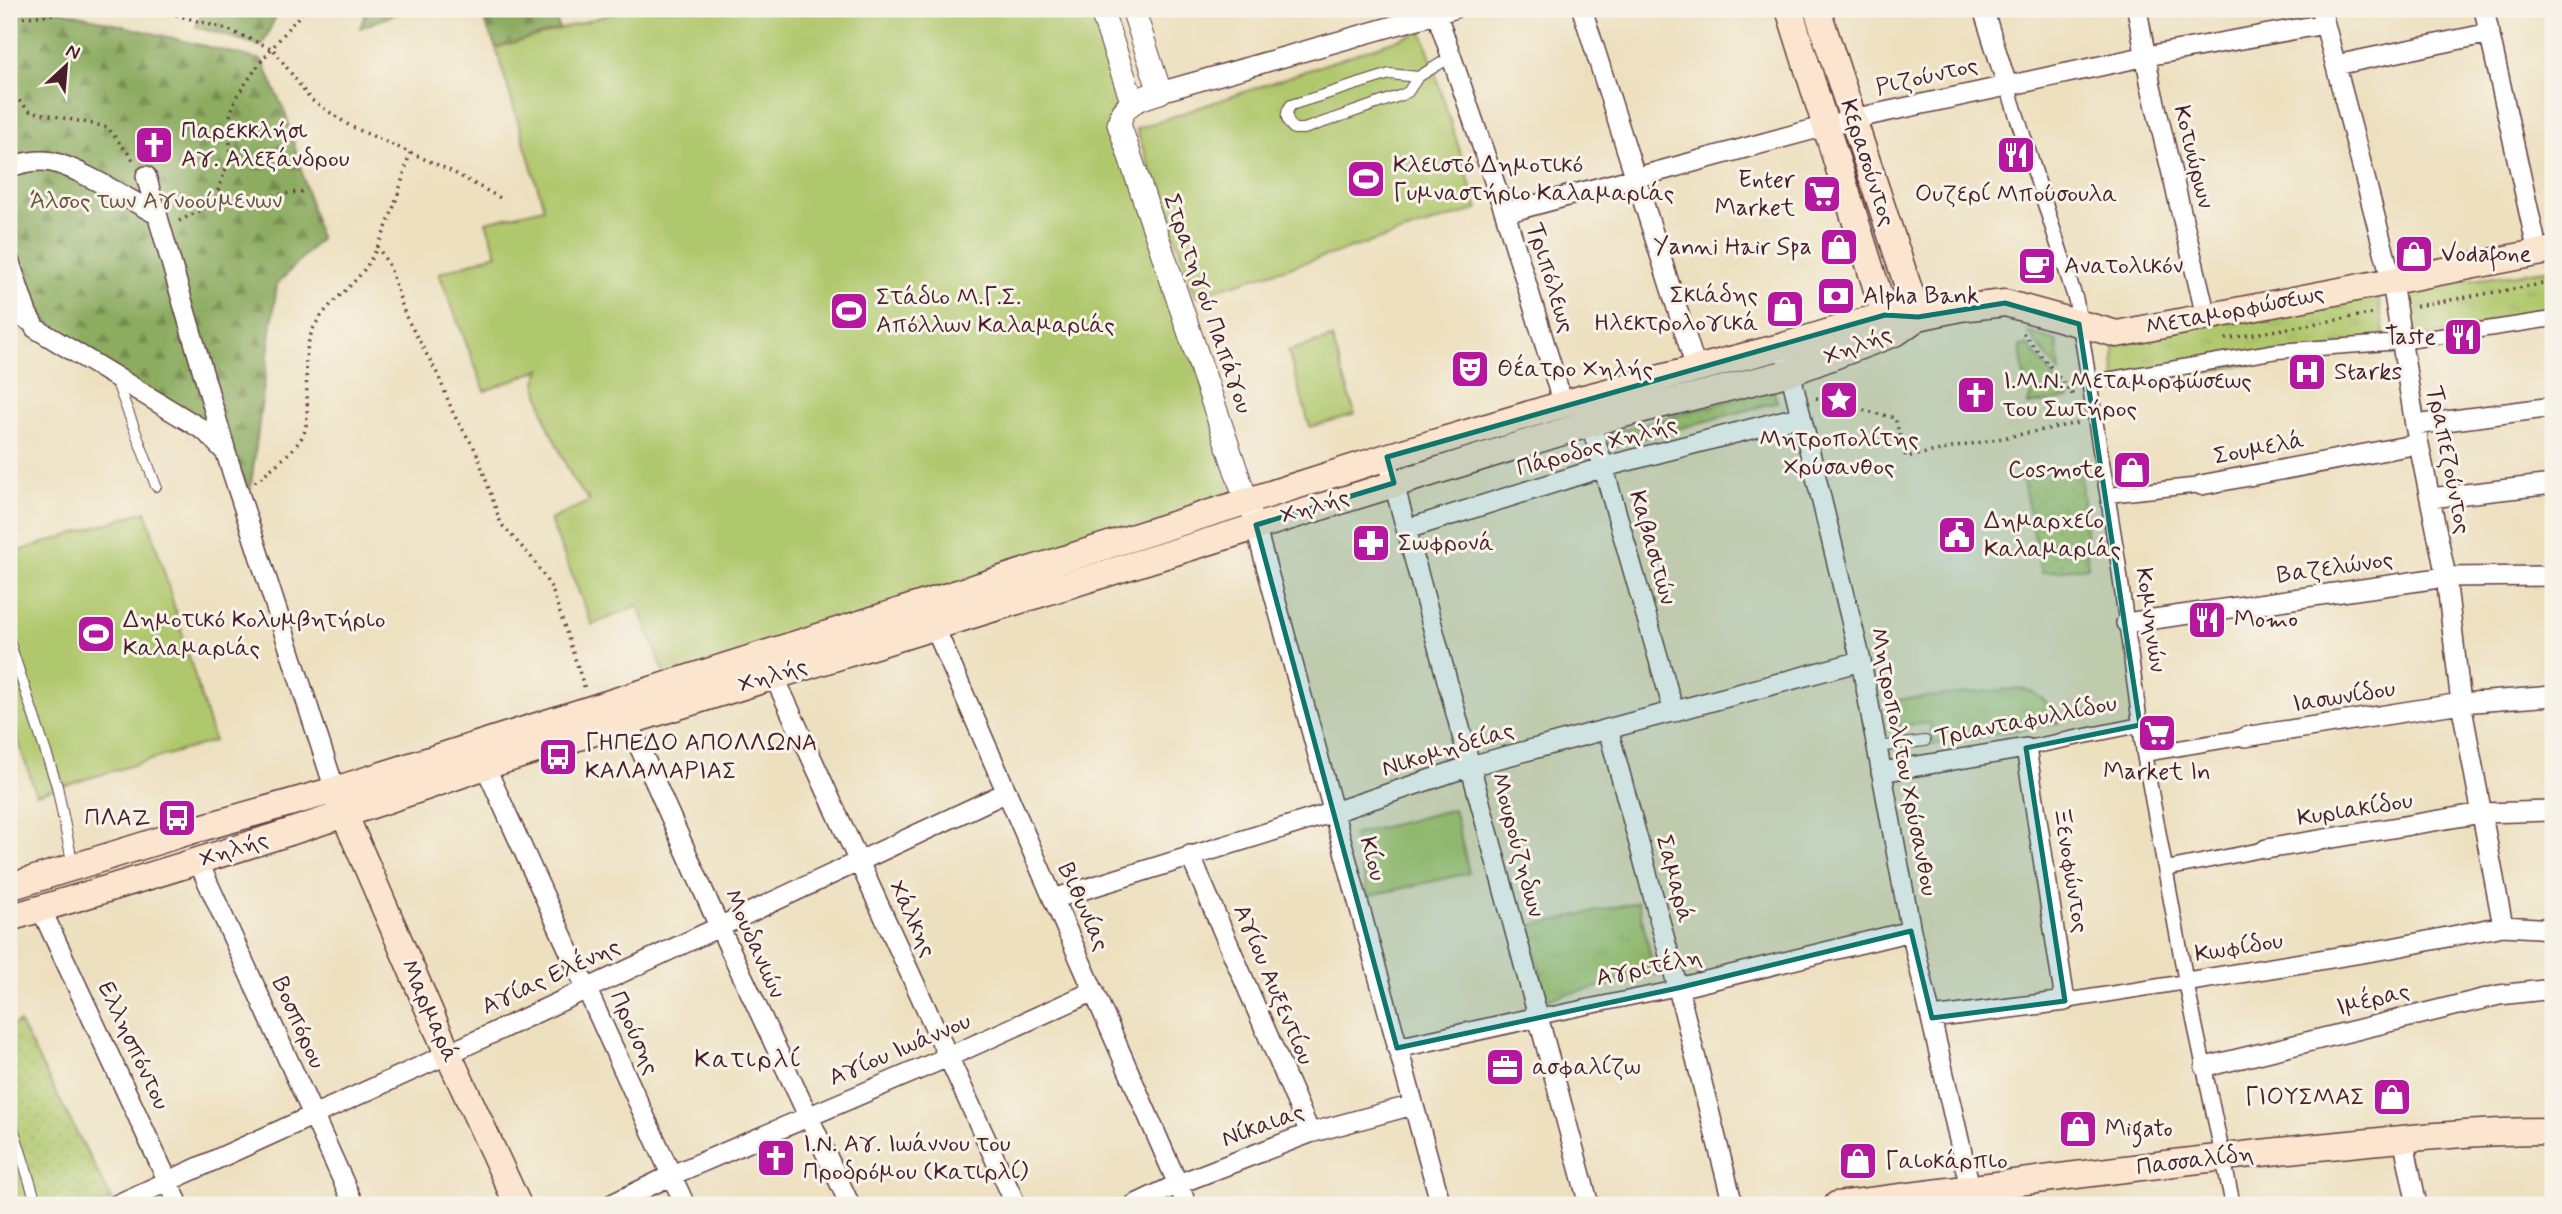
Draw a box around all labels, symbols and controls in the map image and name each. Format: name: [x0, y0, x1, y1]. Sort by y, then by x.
north arrow: [32, 32, 102, 102]
text: N: [62, 38, 84, 66]
street label: Ριζούντος: [1873, 50, 1981, 104]
street label: Κερασούντος: [1832, 95, 1902, 231]
street label: Κοτυώρων: [2165, 102, 2221, 212]
place label: Παρεκκλήσι Αγ. Αλεξάνδρου: [181, 116, 350, 175]
church icon: Παρεκκλήσι Αγ. Αλεξάνδρου: [133, 124, 175, 166]
restaurant icon: Ουζερί Μπούσουλα: [1995, 134, 2037, 176]
place label: Κλειστό Δημοτικό Γυμναστήριο Καλαμαριάς: [1393, 150, 1674, 209]
sports icon: Κλειστό Δημοτικό Γυμναστήριο Καλαμαριάς: [1345, 158, 1387, 200]
place label: Enter Market: [1715, 165, 1796, 224]
supermarket icon: Enter Market: [1801, 173, 1843, 215]
place label: Ουζερί Μπούσουλα: [1915, 179, 2117, 210]
park label: Άλσος των Αγνοούμενων: [30, 186, 282, 217]
street label: Στρατηγού Παπάγου: [1155, 190, 1259, 418]
street label: Τριπόλεως: [1519, 219, 1581, 337]
shop icon: Yanni Hair Spa: [1818, 226, 1860, 268]
place label: Yanni Hair Spa: [1653, 232, 1812, 263]
shop icon: Vodafone: [2393, 233, 2435, 275]
place label: Vodafone: [2441, 239, 2532, 272]
cafe icon: Ανατολικόν: [2016, 245, 2058, 287]
place label: Ανατολικόν: [2064, 251, 2183, 282]
bank icon: Alpha Bank: [1815, 275, 1857, 317]
street label: Μεταμορφώσεως: [2143, 278, 2327, 344]
place label: Σκιάδης Ηλεκτρολογικά: [1594, 280, 1758, 339]
place label: Alpha Bank: [1863, 281, 1979, 312]
place label: Στάδιο Μ.Γ.Σ. Απόλλων Καλαμαριάς: [876, 282, 1115, 341]
shop icon: Σκιάδης Ηλεκτρολογικά: [1764, 288, 1806, 330]
sports icon: Στάδιο Μ.Γ.Σ. Απόλλων Καλαμαριάς: [828, 290, 870, 332]
restaurant icon: Taste: [2442, 316, 2484, 358]
street label: Χηλής: [1820, 319, 1896, 373]
place label: Taste: [2385, 322, 2436, 353]
theatre icon: Θέατρο Χηλής: [1449, 348, 1491, 390]
hospital icon: Starks: [2286, 351, 2328, 393]
place label: Θέατρο Χηλής: [1497, 353, 1653, 385]
place label: Starks: [2334, 357, 2402, 388]
place label: Ι.Μ.Ν. Μεταμορφώσεως του Σωτήρος: [2002, 366, 2252, 425]
church icon: Ι.Μ.Ν. Μεταμορφώσεως του Σωτήρος: [1955, 374, 1997, 416]
place icon: Μητροπολίτης Χρύσανθος: [1818, 379, 1860, 421]
street label: Τραπεζούντος: [2418, 383, 2478, 537]
street label: Πάροδος Χηλής: [1513, 409, 1681, 485]
place label: Μητροπολίτης Χρύσανθος: [1759, 424, 1919, 483]
street label: Σουμελά: [2211, 425, 2307, 473]
shop icon: Cosmote: [2111, 449, 2153, 491]
place label: Cosmote: [2008, 455, 2105, 486]
street label: Χηλής: [1277, 482, 1353, 532]
street label: Καβασιτών: [1621, 487, 1683, 609]
place label: Δημαρχείο Καλαμαριάς: [1984, 506, 2121, 565]
public building icon: Δημαρχείο Καλαμαριάς: [1936, 514, 1978, 556]
pharmacy icon: Σωφρονά: [1350, 522, 1392, 564]
place label: Σωφρονά: [1398, 528, 1494, 559]
street label: Βαζελώνος: [2275, 545, 2395, 591]
street label: Κομνηνών: [2127, 566, 2173, 674]
restaurant icon: Momo: [2186, 599, 2228, 641]
place label: Δημοτικό Κολυμβητήριο Καλαμαριάς: [123, 605, 386, 664]
place label: Momo: [2234, 605, 2298, 636]
sports icon: Δημοτικό Κολυμβητήριο Καλαμαριάς: [75, 613, 117, 655]
street label: Μητροπολίτου Χρύσανθου: [1862, 625, 1944, 899]
street label: Χηλής: [735, 651, 811, 701]
street label: Ιασωνίδου: [2290, 674, 2398, 720]
street label: Τριανταφυλλίδου: [1932, 688, 2120, 754]
supermarket icon: Market In: [2136, 712, 2178, 754]
street label: Νικομηδείας: [1378, 715, 1518, 785]
place label: ΓΗΠΕΔΟ ΑΠΟΛΛΩΝΑ ΚΑΛΑΜΑΡΙΑΣ: [585, 728, 818, 787]
bus stop icon: ΓΗΠΕΔΟ ΑΠΟΛΛΩΝΑ ΚΑΛΑΜΑΡΙΑΣ: [537, 736, 579, 778]
place label: Market In: [2103, 757, 2211, 788]
street label: Μουρούζηδων: [1483, 769, 1551, 921]
street label: Κυριακίδου: [2295, 786, 2415, 834]
bus stop icon: ΠΛΑΖ: [156, 797, 198, 839]
place label: ΠΛΑΖ: [84, 803, 150, 834]
street label: Ξενοφώντος: [2045, 805, 2095, 935]
street label: Χηλής: [196, 824, 272, 876]
street label: Σαμαρά: [1647, 832, 1701, 926]
street label: Κίου: [1351, 833, 1393, 885]
street label: Βιθυνίας: [1050, 858, 1116, 956]
street label: Χάλκης: [881, 876, 943, 962]
street label: Μουδανιών: [716, 884, 792, 1004]
street label: Αγίου Αυξεντίου: [1225, 900, 1321, 1070]
street label: Κωφίδου: [2193, 926, 2286, 970]
street label: Αγίας Ελένης: [476, 930, 625, 1023]
street label: Αγριτέλη: [1593, 941, 1705, 994]
street label: Μαρμαρά: [392, 954, 466, 1068]
street label: Βοσπόρου: [264, 972, 332, 1074]
street label: Ιμέρας: [2333, 975, 2413, 1024]
street label: Ελλησπόντου: [90, 977, 176, 1115]
street label: Προύσης: [602, 986, 666, 1080]
street label: Αγίου Ιωάννου: [824, 1006, 976, 1094]
district label: Κατιρλί: [694, 1043, 802, 1077]
office icon: ασφαλίζω: [1484, 1046, 1526, 1088]
place label: ασφαλίζω: [1532, 1052, 1641, 1083]
shop icon: ΓΙΟΥΣΜΑΣ: [2371, 1076, 2413, 1118]
place label: ΓΙΟΥΣΜΑΣ: [2245, 1082, 2365, 1113]
street label: Νίκαιας: [1217, 1097, 1309, 1155]
shop icon: Migato: [2057, 1108, 2099, 1150]
place label: Migato: [2105, 1114, 2173, 1148]
place label: Ι.Ν. Αγ. Ιωάννου του Προδρόμου (Κατιρλί): [803, 1129, 1029, 1188]
church icon: Ι.Ν. Αγ. Ιωάννου του Προδρόμου (Κατιρλί): [755, 1137, 797, 1179]
street label: Πασσαλίδη: [2135, 1138, 2255, 1184]
shop icon: Γαιοκάρπιο: [1837, 1140, 1879, 1182]
place label: Γαιοκάρπιο: [1885, 1146, 2008, 1177]

